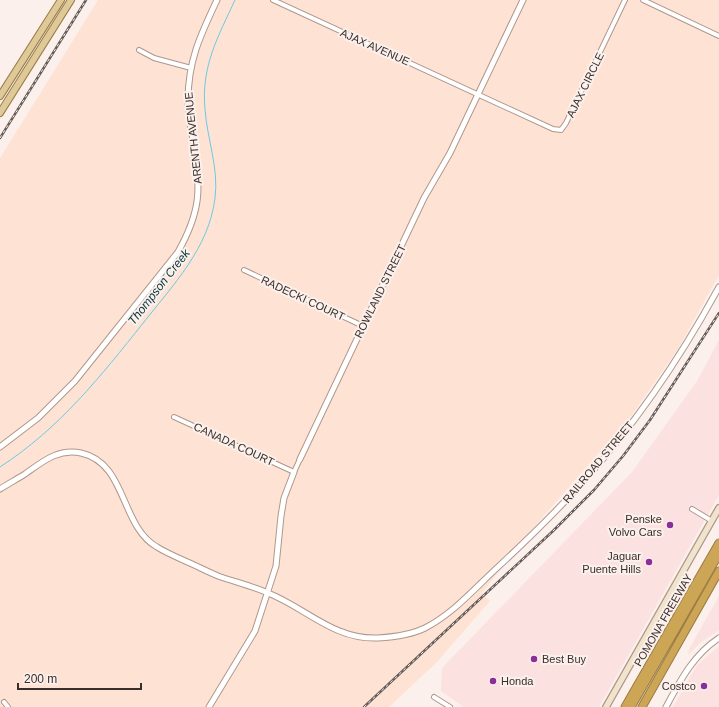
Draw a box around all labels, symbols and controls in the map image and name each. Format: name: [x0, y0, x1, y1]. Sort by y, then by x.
street label: AJAX AVENUE: [339, 26, 411, 68]
street label: AJAX CIRCLE: [564, 50, 606, 120]
street label: ARENTH AVENUE: [182, 92, 204, 184]
street label: ROWLAND STREET: [352, 242, 408, 340]
water label: Thompson Creek: [125, 246, 193, 328]
street label: RADECKI COURT: [259, 273, 347, 323]
street label: RAILROAD STREET: [560, 419, 636, 505]
street label: CANADA COURT: [192, 420, 276, 468]
place label: Penske Volvo Cars: [609, 513, 662, 538]
marker: Penske Volvo Cars: [665, 520, 675, 530]
place label: Jaguar Puente Hills: [582, 550, 641, 575]
marker: Jaguar Puente Hills: [644, 557, 654, 567]
street label: POMONA FREEWAY: [632, 571, 695, 668]
place label: Best Buy: [542, 653, 587, 665]
marker: Best Buy: [529, 654, 539, 664]
scale bar: [18, 665, 141, 691]
text: 200 m: [24, 672, 57, 686]
place label: Honda: [501, 675, 534, 687]
marker: Honda: [488, 676, 498, 686]
place label: Costco: [662, 680, 696, 692]
marker: Costco: [699, 681, 709, 691]

